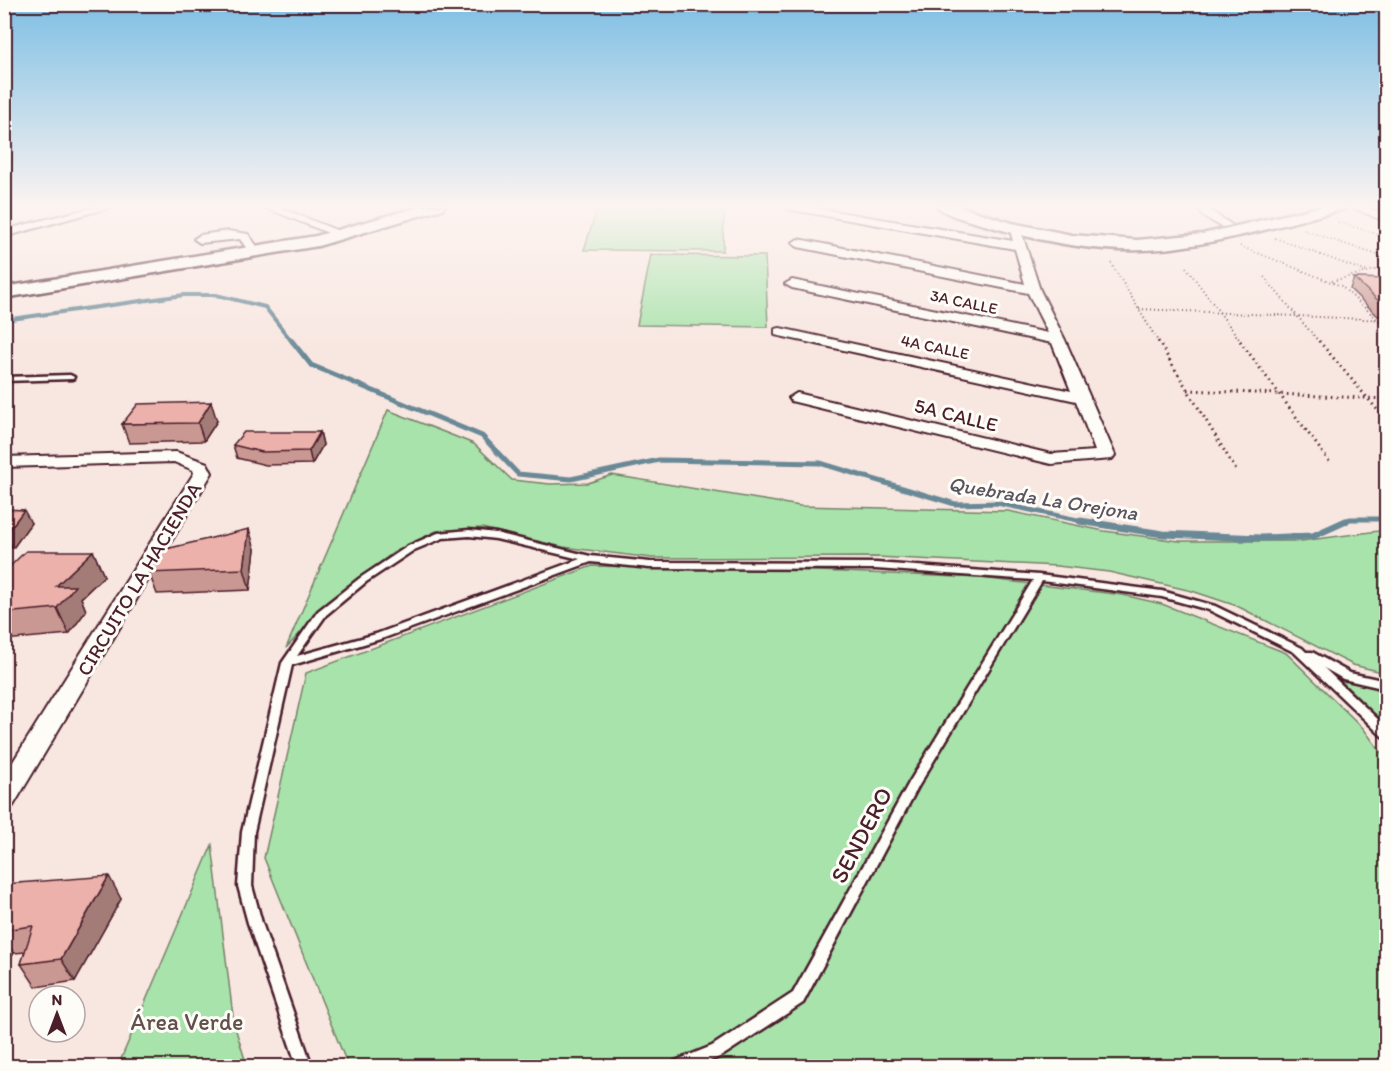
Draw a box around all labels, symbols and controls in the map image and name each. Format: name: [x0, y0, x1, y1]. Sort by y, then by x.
street label: 3A CALLE: [929, 286, 999, 318]
street label: 4A CALLE: [899, 331, 971, 363]
street label: 5A CALLE: [912, 393, 1000, 437]
water label: Quebrada La Orejona: [947, 471, 1140, 525]
street label: CIRCUITO LA HACIENDA: [72, 478, 206, 680]
street label: SENDERO: [824, 782, 898, 888]
north arrow: [27, 984, 87, 1044]
text: N: [52, 990, 62, 1009]
park label: Área Verde: [131, 1007, 243, 1036]

